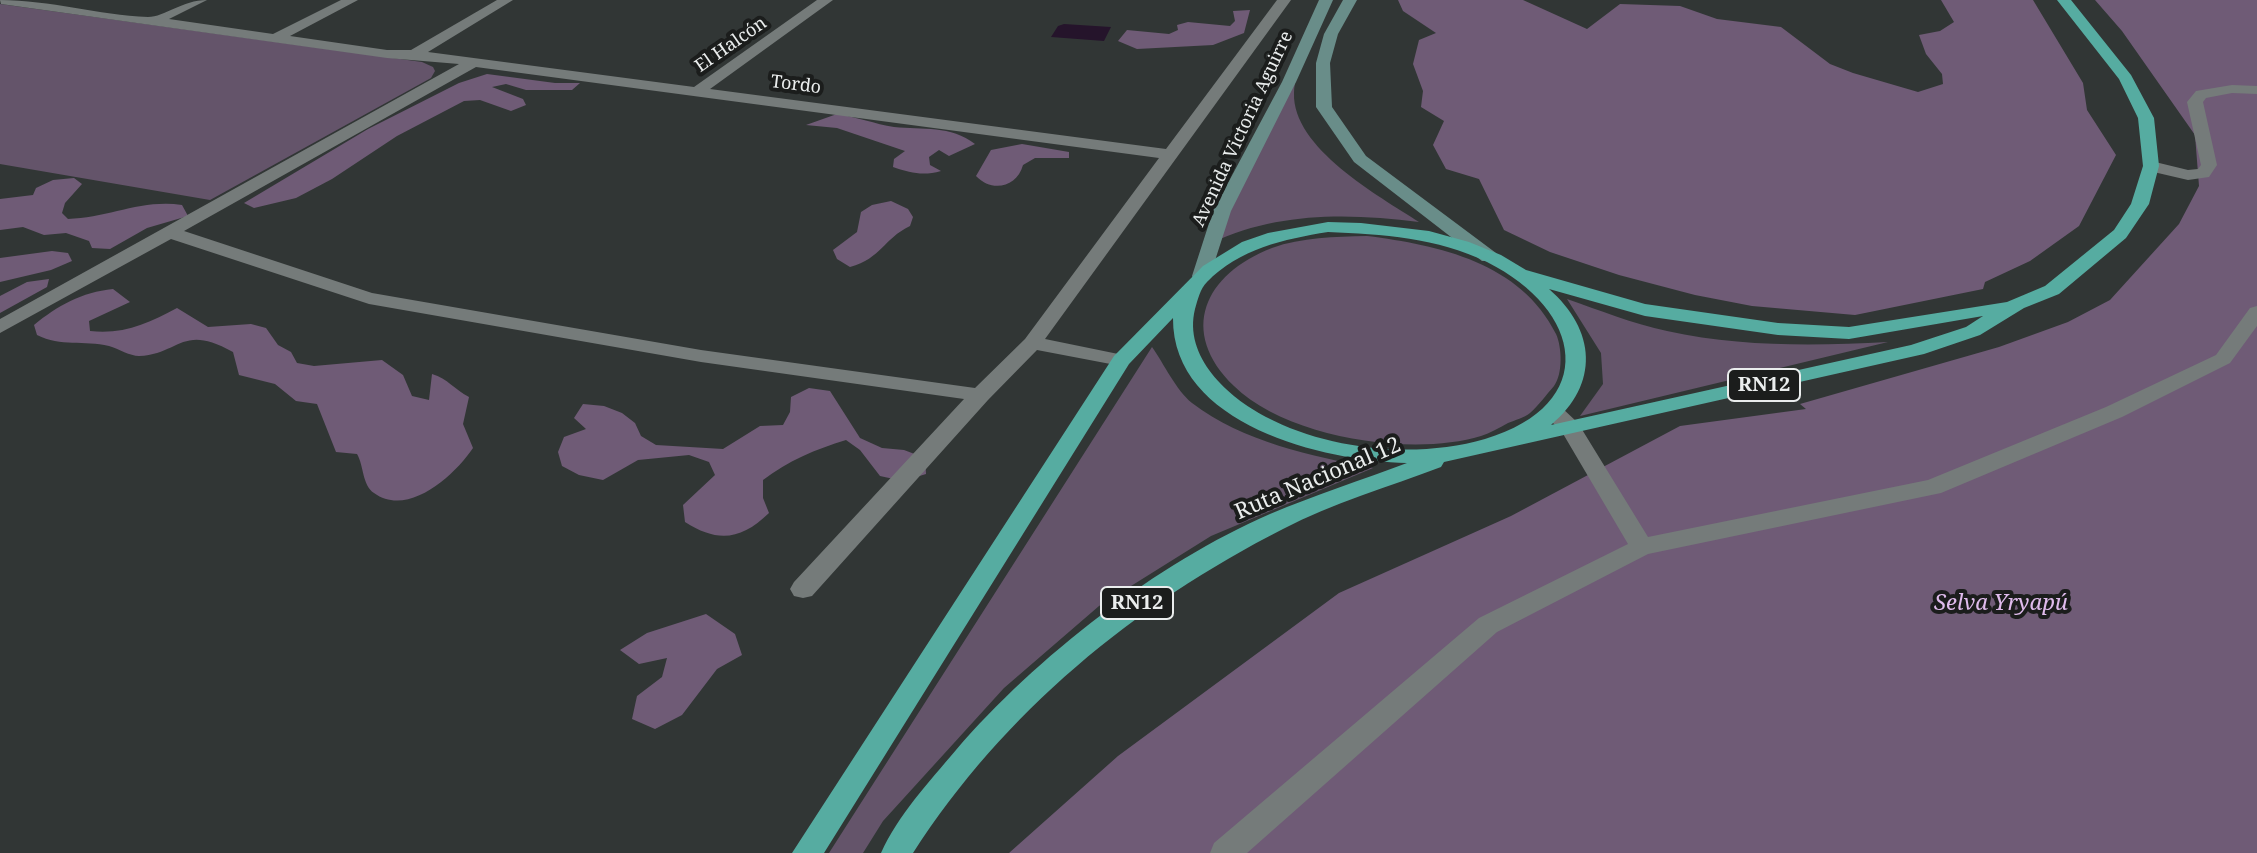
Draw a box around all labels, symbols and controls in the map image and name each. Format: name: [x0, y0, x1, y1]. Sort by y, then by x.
street label: El Halcón: [691, 13, 771, 77]
street label: Avenida Victoria Aguirre: [1188, 28, 1298, 230]
street label: Tordo: [770, 71, 822, 99]
road number: RN12: [1728, 369, 1800, 401]
street label: Ruta Nacional 12: [1231, 432, 1405, 526]
road number: RN12: [1101, 587, 1173, 619]
park label: Selva Yryapú: [1934, 591, 2068, 617]

